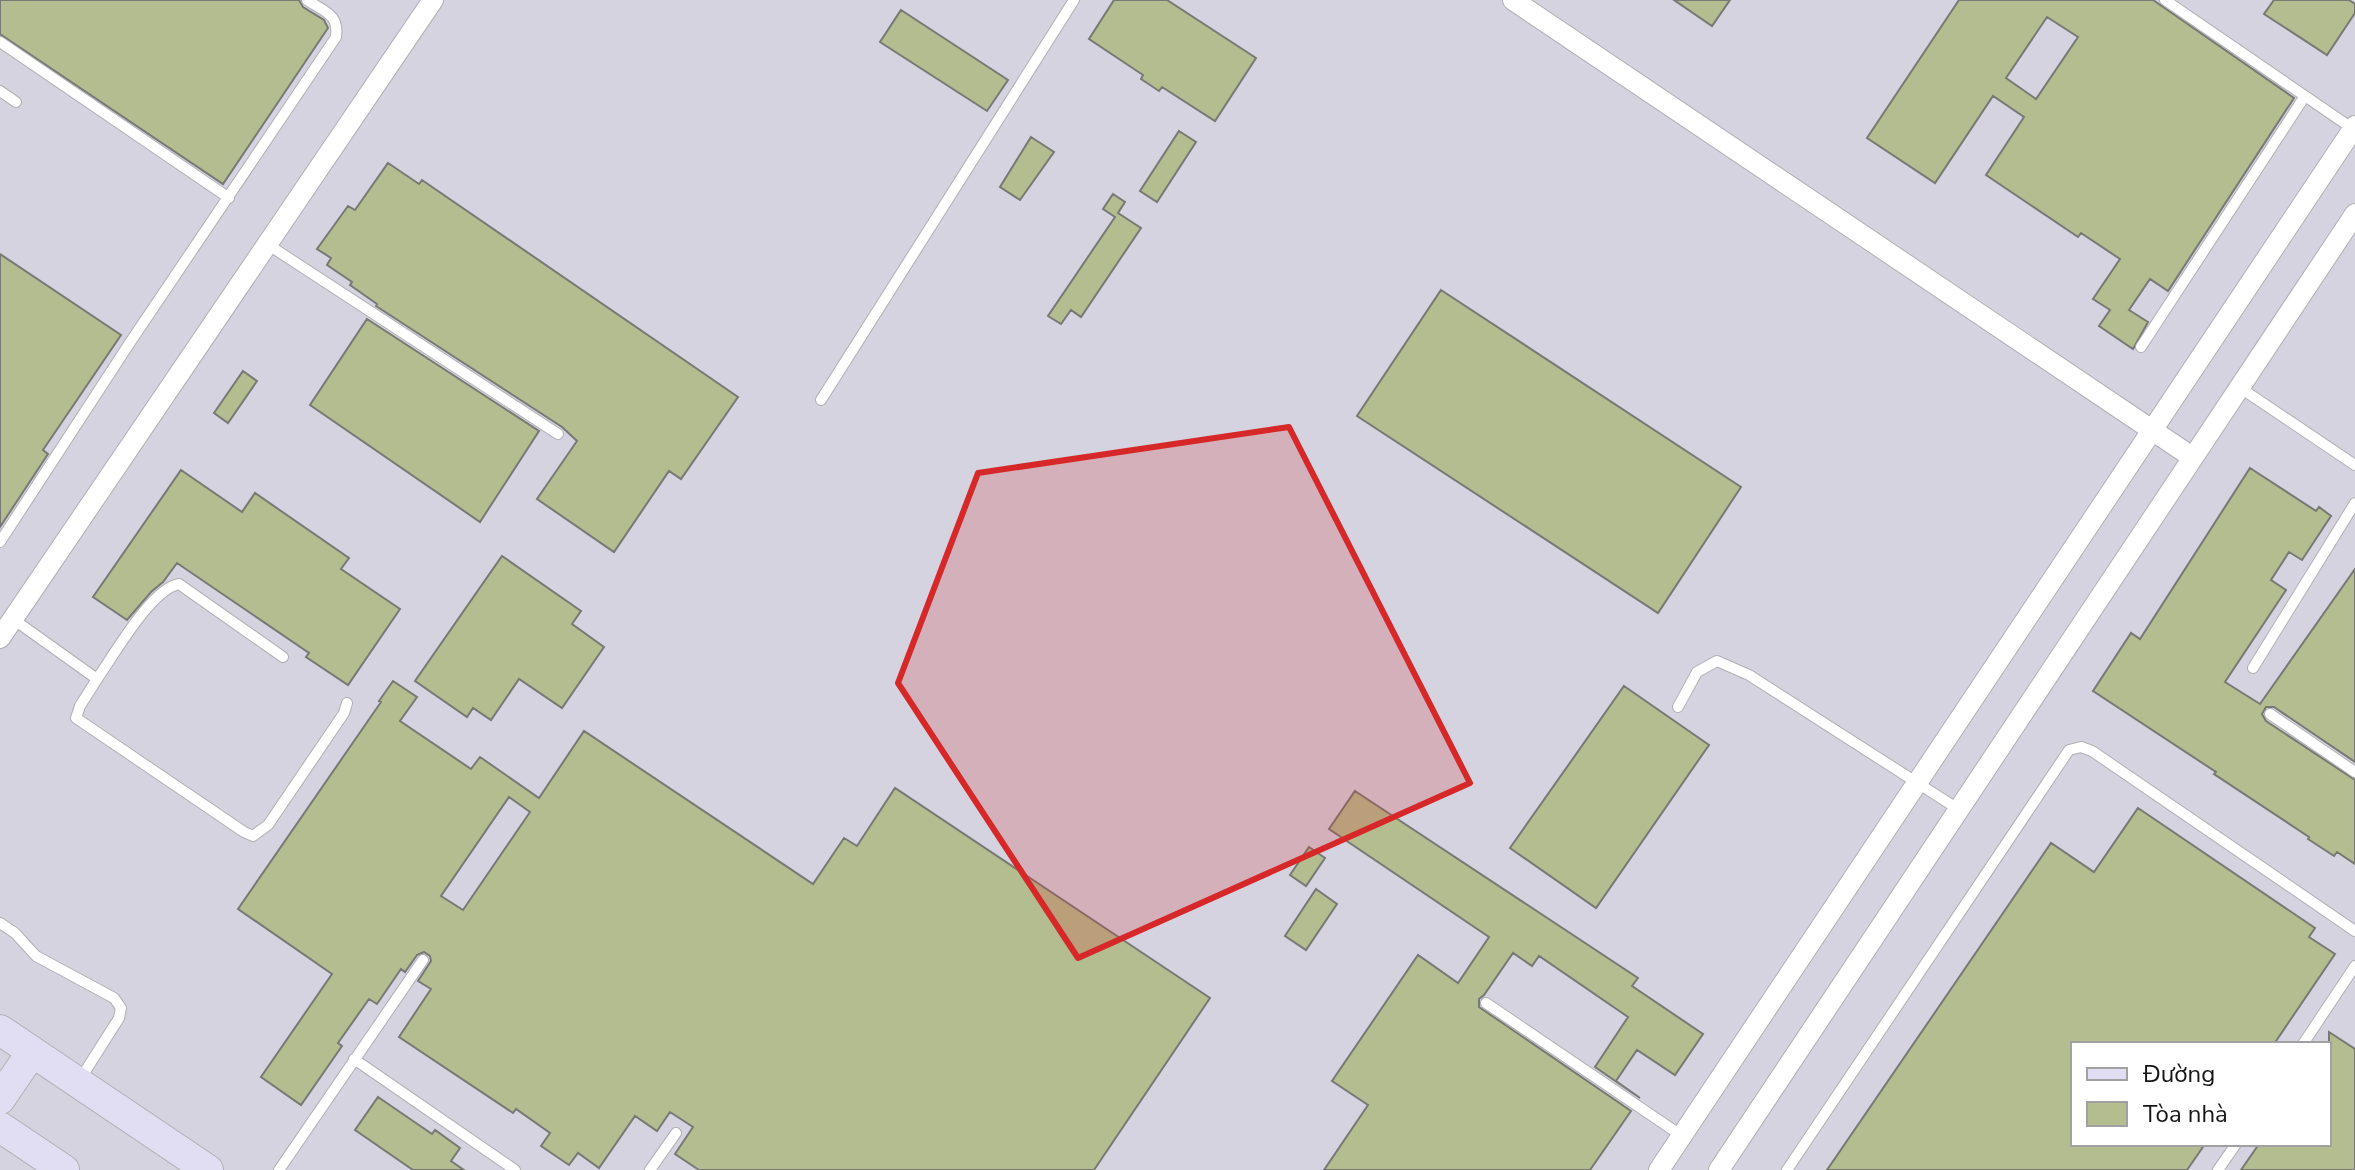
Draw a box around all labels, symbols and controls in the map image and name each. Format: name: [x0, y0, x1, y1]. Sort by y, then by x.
legend: [2071, 1042, 2331, 1146]
text: Đường: [2142, 1058, 2215, 1090]
text: Tòa nhà: [2143, 1098, 2228, 1130]

